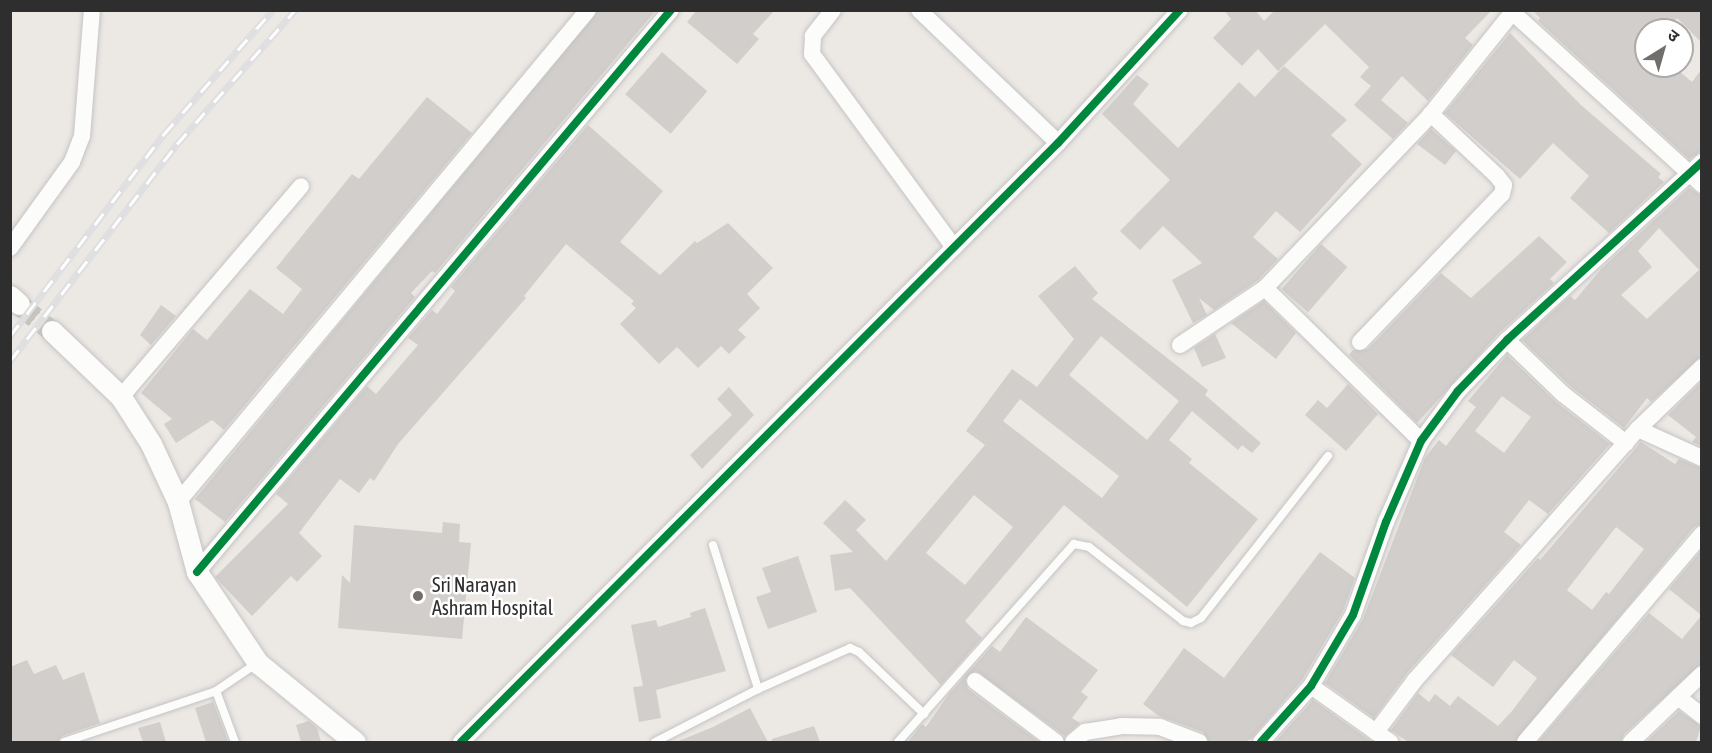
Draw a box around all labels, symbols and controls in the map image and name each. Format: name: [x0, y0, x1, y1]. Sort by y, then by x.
north arrow: [1634, 18, 1694, 78]
text: उ: [1664, 25, 1683, 45]
place label: Sri Narayan Ashram Hospital: [432, 572, 553, 619]
marker: Sri Narayan Ashram Hospital: [409, 587, 427, 605]

